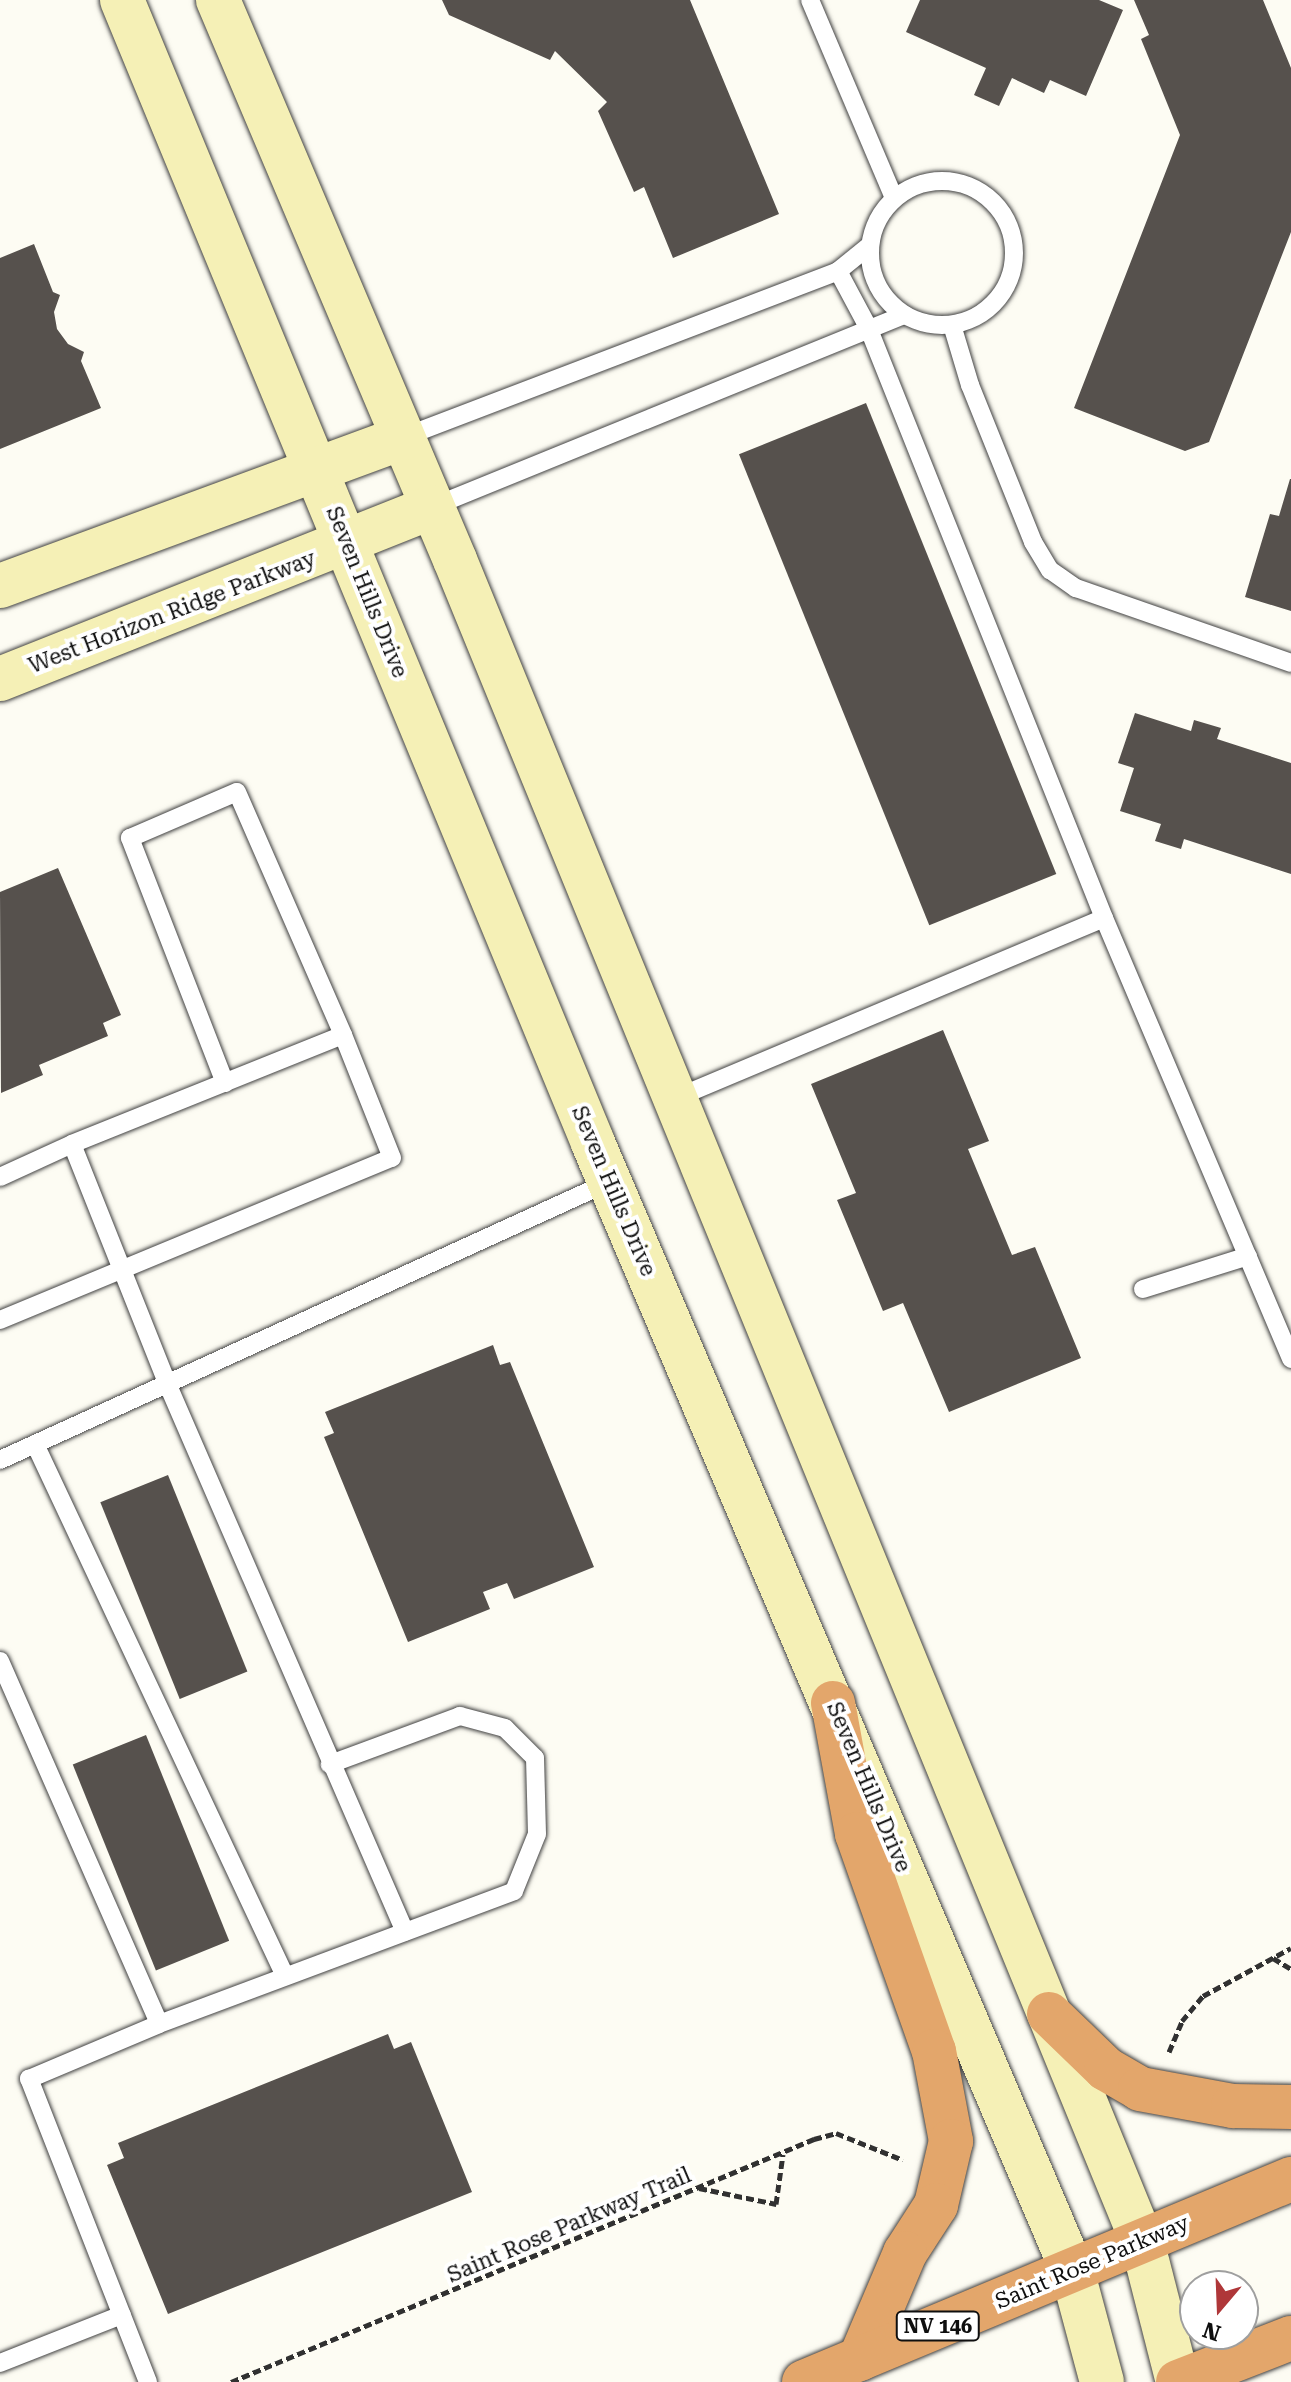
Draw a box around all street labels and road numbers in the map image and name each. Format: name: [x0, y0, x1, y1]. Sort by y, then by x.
street label: Seven Hills Drive: [321, 502, 413, 682]
street label: West Horizon Ridge Parkway: [25, 545, 319, 679]
street label: Seven Hills Drive: [566, 1102, 662, 1280]
street label: Seven Hills Drive: [821, 1698, 917, 1876]
street label: Saint Rose Parkway Trail: [443, 2162, 695, 2288]
street label: Saint Rose Parkway: [991, 2209, 1193, 2315]
road number: NV 146: [894, 2310, 982, 2342]

